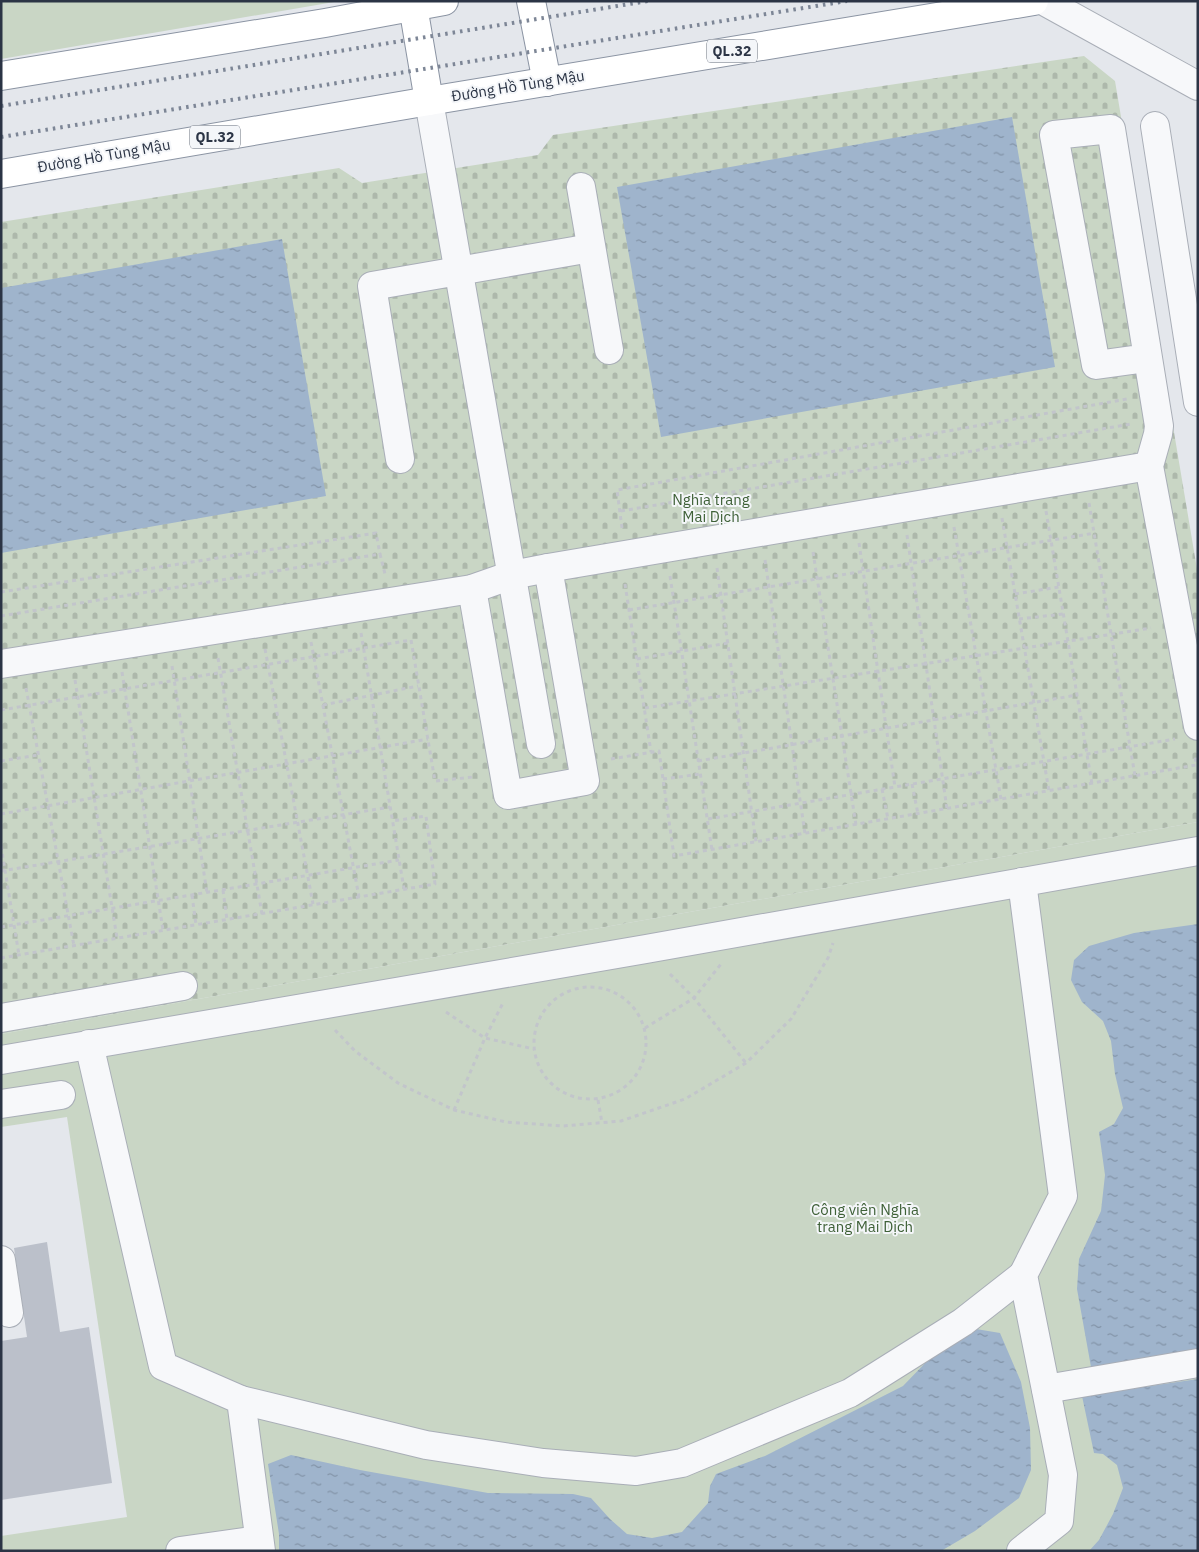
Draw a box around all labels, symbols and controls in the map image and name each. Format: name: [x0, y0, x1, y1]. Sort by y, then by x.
road number: QL.32: [707, 40, 757, 62]
street label: Đường Hồ Tùng Mậu: [450, 66, 586, 105]
road number: QL.32: [190, 125, 240, 148]
street label: Đường Hồ Tùng Mậu: [36, 134, 172, 177]
park label: Nghĩa trang Mai Dịch: [672, 490, 750, 526]
park label: Công viên Nghĩa trang Mai Dịch: [811, 1200, 919, 1236]

